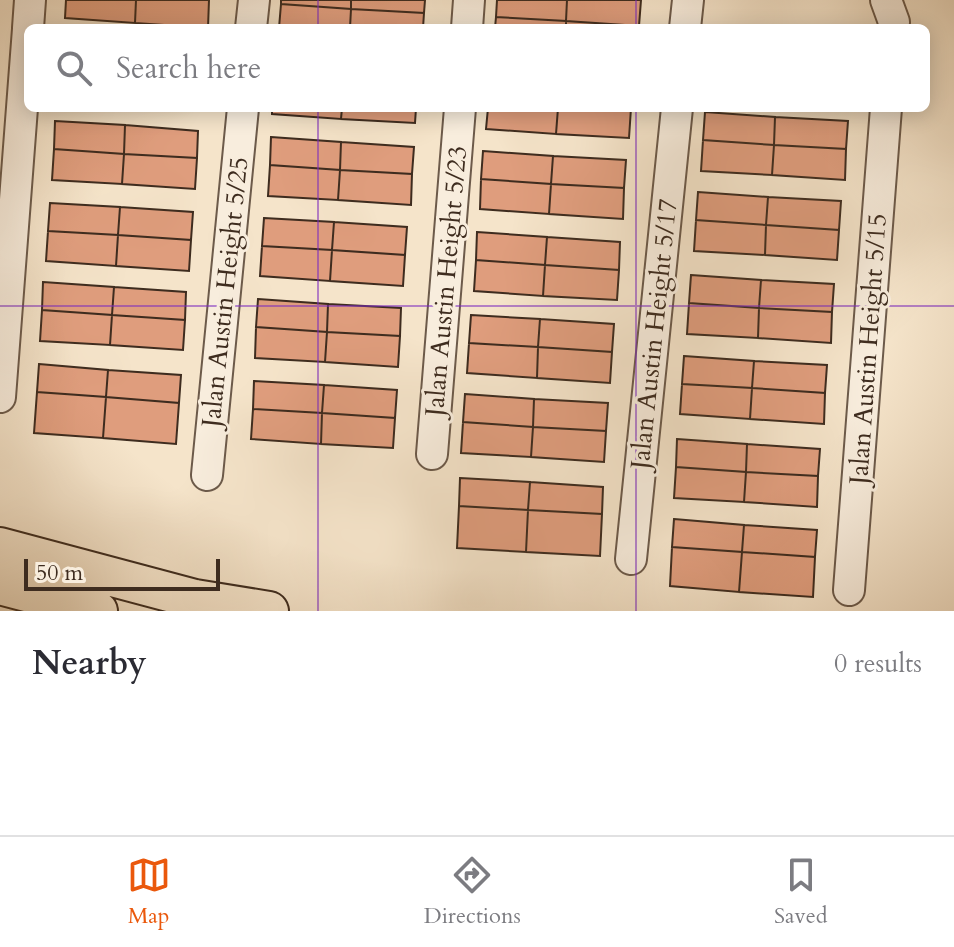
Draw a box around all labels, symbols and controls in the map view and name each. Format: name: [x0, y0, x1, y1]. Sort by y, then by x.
search box: [24, 24, 930, 112]
icon: search: [52, 46, 96, 90]
text: Search here: [116, 48, 261, 89]
street label: Jalan Austin Height 5/23: [416, 144, 475, 422]
street label: Jalan Austin Height 5/25: [193, 155, 257, 433]
street label: Jalan Austin Height 5/17: [622, 197, 686, 475]
street label: Jalan Austin Height 5/15: [841, 212, 895, 490]
scale bar: [24, 555, 220, 591]
text: 50 m: [36, 558, 83, 588]
text: Nearby: [32, 640, 147, 686]
text: 0 results: [834, 646, 922, 681]
tab: Map: [127, 853, 171, 931]
tab: Directions: [424, 853, 521, 931]
tab: Saved: [774, 853, 827, 931]

